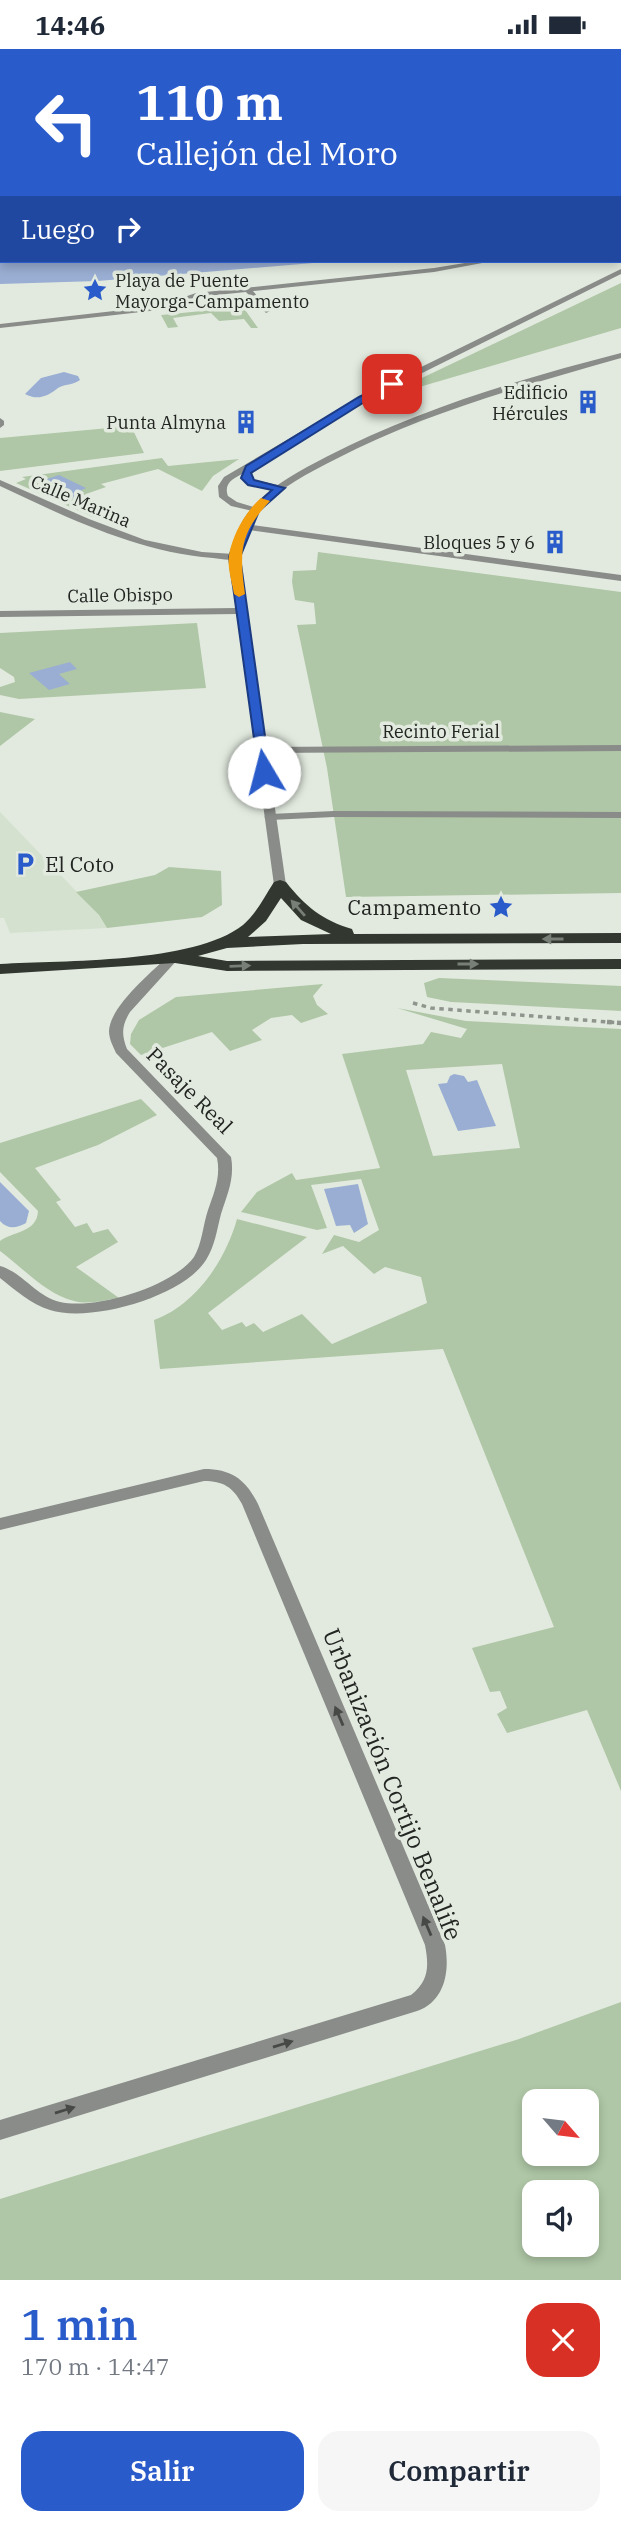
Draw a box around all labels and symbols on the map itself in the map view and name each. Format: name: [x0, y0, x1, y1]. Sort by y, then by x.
place label: Playa de Puente Mayorga-Campamento: [115, 269, 309, 313]
place icon: Playa de Puente Mayorga-Campamento: [81, 276, 109, 304]
pin: [362, 354, 422, 414]
place label: Edificio Hércules: [492, 381, 568, 425]
building icon: Edificio Hércules: [574, 388, 602, 416]
building icon: Punta Almyna: [232, 408, 260, 436]
place label: Punta Almyna: [106, 411, 226, 434]
street label: Calle Marina: [28, 470, 135, 532]
building icon: Bloques 5 y 6: [541, 528, 569, 556]
place label: Bloques 5 y 6: [423, 531, 535, 554]
street label: Calle Obispo: [67, 583, 173, 607]
street label: Recinto Ferial: [382, 720, 500, 743]
position arrow: [227, 735, 301, 809]
parking icon: El Coto: [11, 850, 39, 878]
place label: El Coto: [45, 850, 114, 878]
place label: Campamento: [348, 893, 481, 921]
place icon: Campamento: [487, 893, 515, 921]
one-way arrow: [291, 899, 306, 916]
one-way arrow: [542, 933, 564, 945]
one-way arrow: [457, 958, 479, 970]
one-way arrow: [230, 960, 252, 971]
street label: Pasaje Real: [141, 1041, 239, 1139]
street label: Urbanización Cortijo Benalife: [316, 1623, 470, 1945]
one-way arrow: [333, 1706, 345, 1726]
one-way arrow: [421, 1916, 433, 1936]
one-way arrow: [273, 2038, 294, 2048]
north arrow: [522, 2089, 598, 2167]
one-way arrow: [55, 2104, 76, 2114]

